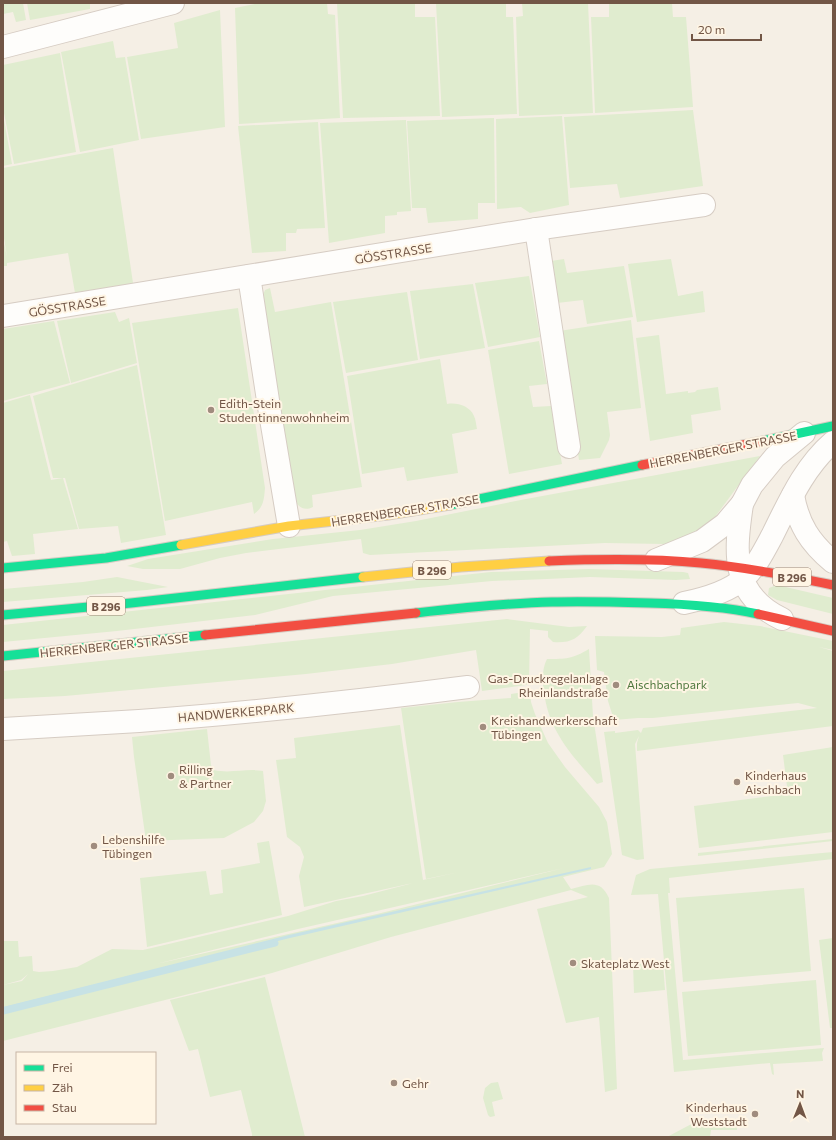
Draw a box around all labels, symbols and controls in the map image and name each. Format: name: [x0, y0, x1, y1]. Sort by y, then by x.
scale bar: [692, 16, 761, 42]
text: 20 m: [698, 22, 725, 36]
street label: GÖSSTRASSE: [354, 240, 432, 266]
street label: GÖSSTRASSE: [28, 293, 106, 319]
place label: Edith-Stein Studentinnenwohnheim: [219, 396, 350, 424]
marker: Edith-Stein Studentinnenwohnheim: [206, 405, 216, 415]
street label: HERRENBERGER STRASSE: [648, 428, 798, 470]
street label: HERRENBERGER STRASSE: [330, 491, 480, 529]
road number: B 296: [413, 561, 451, 579]
road number: B 296: [773, 568, 811, 586]
road number: B 296: [87, 597, 125, 615]
street label: HERRENBERGER STRASSE: [39, 630, 189, 660]
place label: Gas-Druckregelanlage Rheinlandstraße: [488, 671, 608, 699]
park label: Aischbachpark: [627, 677, 708, 691]
marker: Gas-Druckregelanlage Rheinlandstraße: [611, 680, 621, 690]
street label: HANDWERKERPARK: [177, 700, 295, 724]
place label: Kreishandwerkerschaft Tübingen: [491, 713, 617, 741]
marker: Kreishandwerkerschaft Tübingen: [478, 722, 488, 732]
place label: Rilling & Partner: [179, 762, 232, 790]
place label: Kinderhaus Aischbach: [745, 768, 806, 796]
marker: Rilling & Partner: [166, 771, 176, 781]
marker: Kinderhaus Aischbach: [732, 777, 742, 787]
place label: Lebenshilfe Tübingen: [102, 832, 165, 860]
marker: Lebenshilfe Tübingen: [89, 841, 99, 851]
place label: Skateplatz West: [581, 956, 670, 970]
marker: Skateplatz West: [568, 958, 578, 968]
legend: [16, 1052, 156, 1124]
text: Frei: [52, 1060, 73, 1074]
place label: Gehr: [402, 1076, 429, 1090]
marker: Gehr: [389, 1078, 399, 1088]
text: Zäh: [52, 1080, 73, 1094]
north arrow: [780, 1084, 820, 1124]
text: N: [796, 1087, 804, 1100]
text: Stau: [52, 1100, 77, 1114]
place label: Kinderhaus Weststadt: [686, 1100, 747, 1128]
marker: Kinderhaus Weststadt: [750, 1109, 760, 1119]

